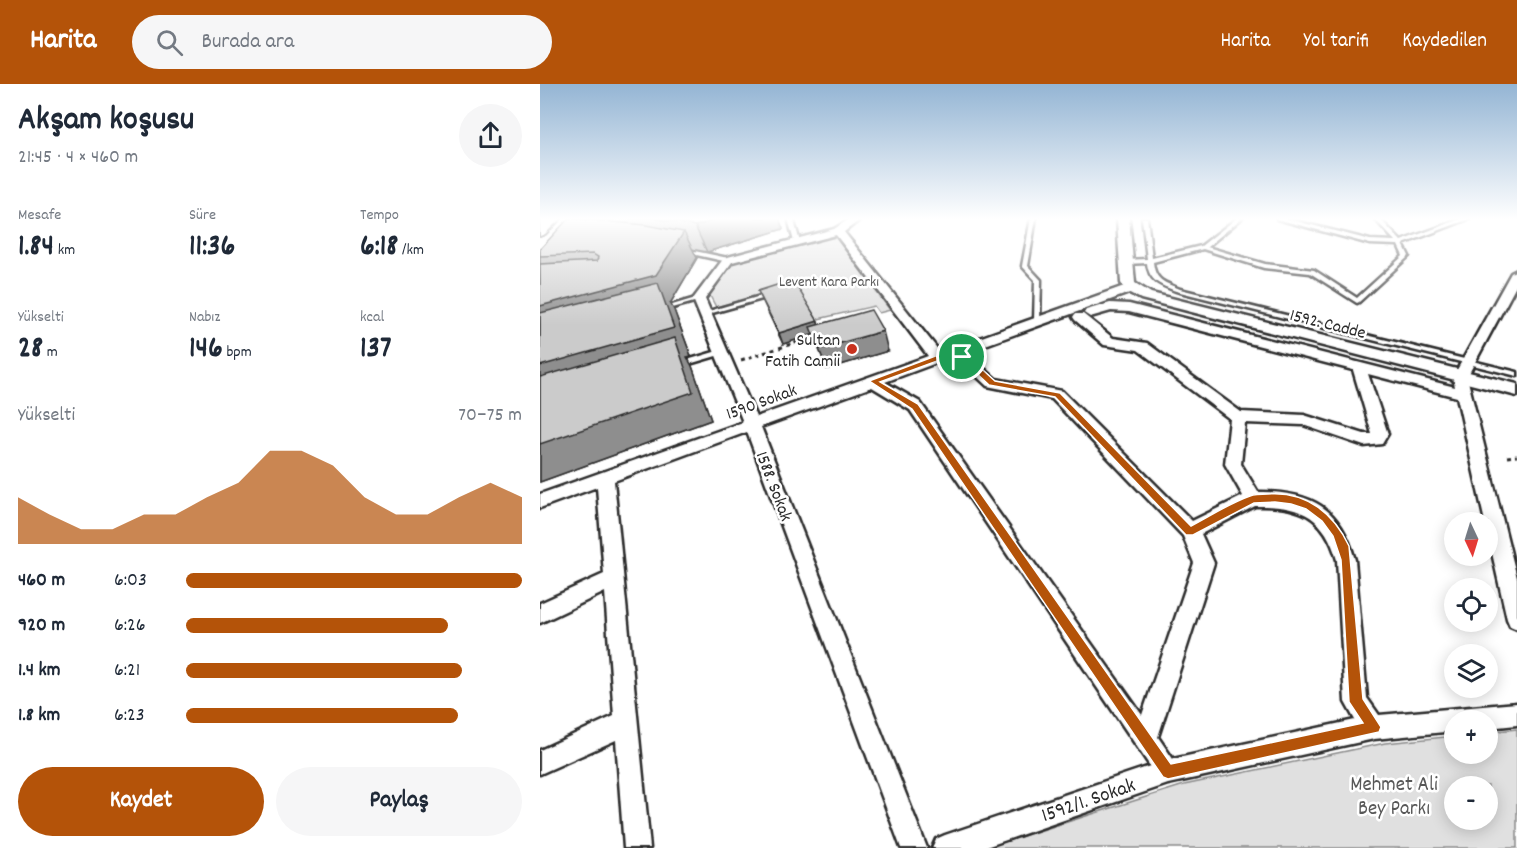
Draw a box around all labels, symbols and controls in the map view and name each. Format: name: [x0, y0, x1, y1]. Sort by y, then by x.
search box: [132, 15, 552, 69]
text: Harita: [30, 22, 96, 62]
icon: search: [153, 26, 186, 59]
text: Burada ara: [201, 27, 294, 58]
text: Harita: [1221, 27, 1270, 57]
text: Yol tarifi: [1303, 27, 1369, 57]
text: Kaydedilen: [1402, 27, 1487, 57]
text: Akşam koşusu: [18, 98, 194, 145]
button: share: [459, 104, 522, 167]
text: 21:45 · 4 × 460 m: [18, 144, 138, 172]
text: Mesafe: [18, 204, 61, 227]
text: Süre: [189, 204, 216, 227]
text: Tempo: [360, 204, 399, 227]
text: 1.84: [18, 227, 54, 270]
text: 11:36: [189, 227, 235, 270]
text: 6:18: [360, 227, 398, 270]
text: km: [54, 239, 75, 262]
text: /km: [398, 239, 424, 262]
park label: Levent Kara Parkı: [779, 272, 879, 294]
street label: 1592. Cadde: [1287, 304, 1368, 347]
text: Yükselti: [18, 306, 64, 329]
text: Nabız: [189, 306, 220, 329]
text: kcal: [360, 306, 384, 329]
text: 28: [18, 329, 43, 372]
text: 146: [189, 329, 223, 372]
text: 137: [360, 329, 391, 372]
place label: Sultan Fatih Camii: [765, 329, 840, 375]
pin: [936, 331, 987, 382]
icon: arrive: [945, 340, 978, 373]
text: m: [43, 341, 58, 364]
text: bpm: [223, 341, 252, 364]
marker: Sultan Fatih Camii: [845, 342, 859, 356]
street label: 1590 Sokak: [723, 379, 801, 428]
text: Yükselti: [18, 402, 75, 430]
text: 70–75 m: [458, 402, 522, 430]
street label: 1588. Sokak: [748, 448, 797, 525]
north arrow: [1444, 512, 1498, 566]
map controls: [1444, 512, 1498, 830]
text: 460 m: [18, 567, 65, 595]
text: 6:03: [114, 567, 147, 595]
button: locate: [1444, 578, 1498, 632]
text: 920 m: [18, 612, 65, 640]
text: 6:26: [114, 612, 146, 640]
button: layers: [1444, 644, 1498, 698]
text: 1.4 km: [18, 657, 61, 685]
text: 6:21: [114, 657, 140, 685]
text: 1.8 km: [18, 702, 60, 730]
text: 6:23: [114, 702, 145, 730]
button: +: [1444, 710, 1498, 764]
button: Kaydet: [18, 767, 264, 836]
button: Paylaş: [276, 767, 522, 836]
park label: Mehmet Ali Bey Parkı: [1350, 771, 1438, 825]
street label: 1592/1. Sokak: [1038, 772, 1140, 832]
button: −: [1444, 776, 1498, 830]

